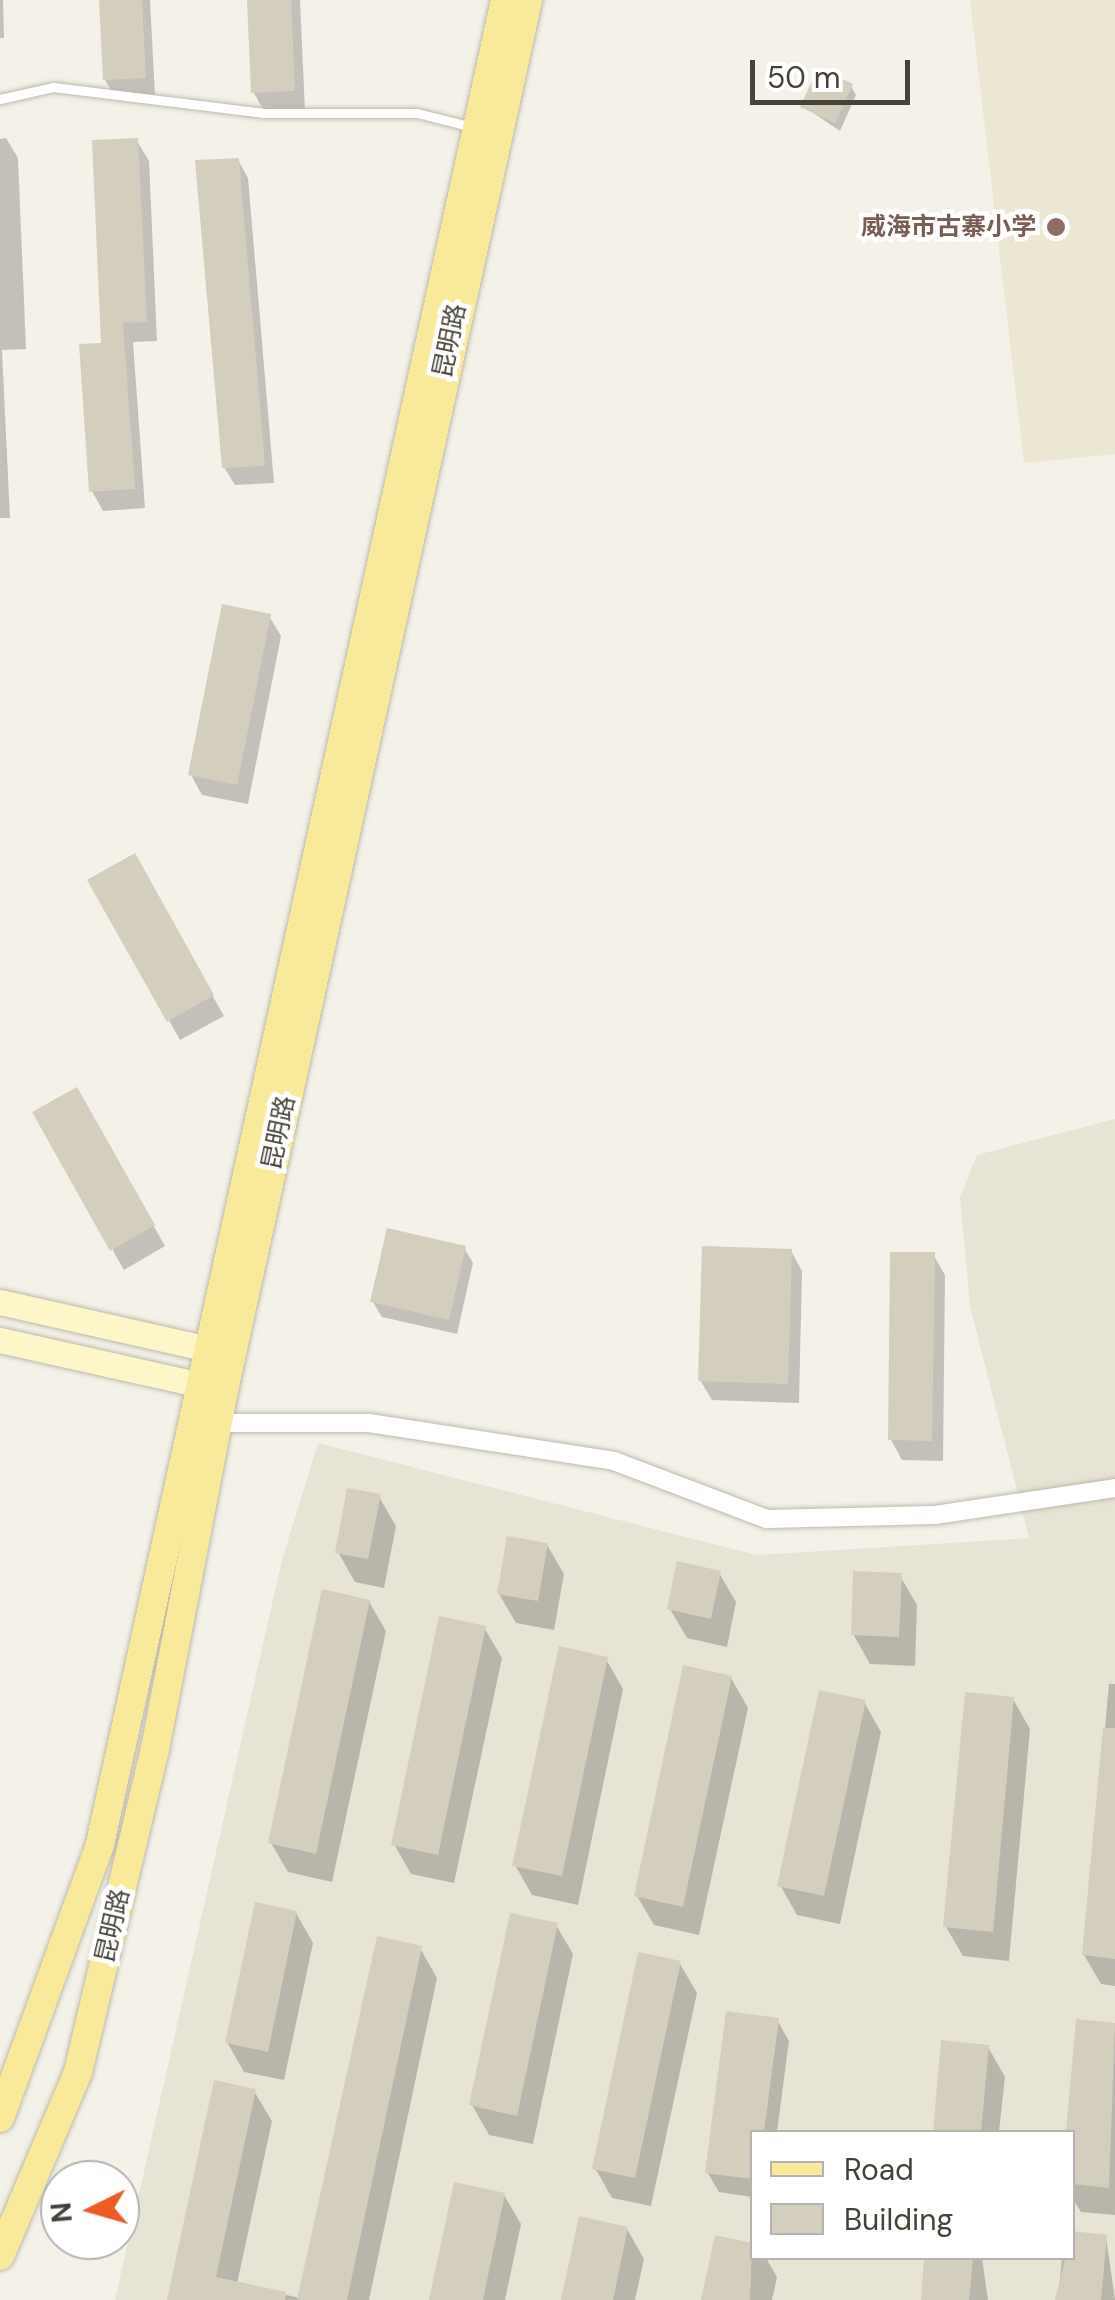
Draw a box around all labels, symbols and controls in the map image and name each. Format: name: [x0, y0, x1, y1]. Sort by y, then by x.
scale bar: [755, 40, 915, 102]
text: 50 m: [767, 58, 841, 97]
place label: 威海市古寨小学: [861, 212, 1036, 242]
marker: 威海市古寨小学: [1045, 216, 1067, 238]
street label: 昆明路: [428, 301, 472, 381]
street label: 昆明路: [257, 1093, 301, 1173]
street label: 昆明路: [90, 1886, 136, 1966]
legend: [750, 2130, 1075, 2260]
text: Road: [844, 2150, 914, 2189]
north arrow: [40, 2160, 140, 2260]
text: Building: [844, 2200, 953, 2239]
text: N: [42, 2201, 81, 2224]

